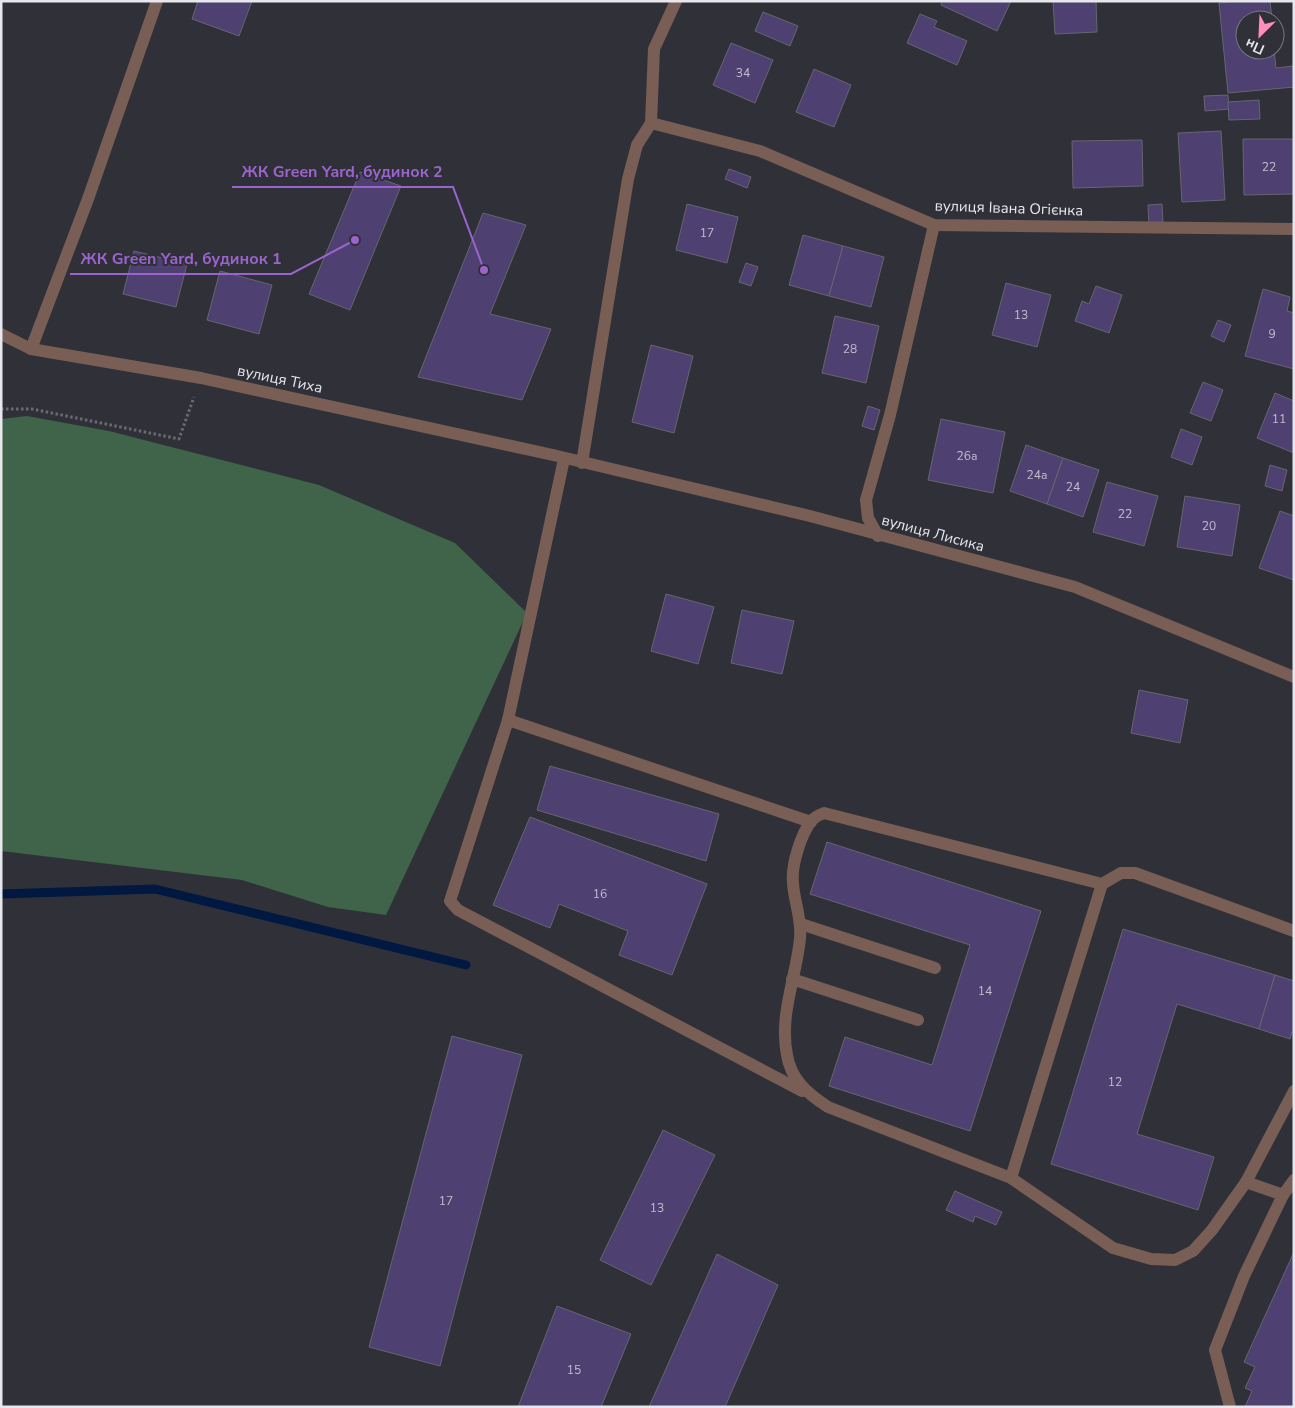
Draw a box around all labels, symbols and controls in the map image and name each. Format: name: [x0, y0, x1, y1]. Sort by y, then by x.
north arrow: [1235, 10, 1285, 60]
text: Пн: [1242, 34, 1268, 59]
house number: 34: [736, 65, 750, 81]
callout: ЖК Green Yard, будинок 2: [232, 156, 453, 187]
house number: 22: [1262, 159, 1276, 175]
text: ЖК Green Yard, будинок 2: [241, 161, 443, 183]
street label: вулиця Івана Огієнка: [934, 195, 1084, 221]
house number: 17: [700, 225, 714, 241]
callout: ЖК Green Yard, будинок 1: [70, 243, 291, 274]
text: ЖК Green Yard, будинок 1: [80, 248, 282, 270]
house number: 13: [1014, 307, 1028, 323]
house number: 9: [1268, 326, 1276, 342]
house number: 28: [843, 341, 857, 357]
street label: вулиця Тиха: [236, 360, 324, 398]
house number: 11: [1272, 411, 1286, 427]
house number: 26а: [957, 448, 977, 464]
house number: 24а: [1027, 467, 1047, 483]
house number: 24: [1066, 479, 1080, 495]
house number: 22: [1118, 506, 1132, 522]
street label: вулиця Лисика: [879, 510, 987, 556]
house number: 20: [1202, 518, 1216, 534]
house number: 16: [593, 886, 607, 902]
house number: 14: [978, 983, 992, 999]
house number: 12: [1108, 1074, 1122, 1090]
house number: 17: [439, 1193, 453, 1209]
house number: 13: [650, 1200, 664, 1216]
house number: 15: [567, 1362, 581, 1378]

